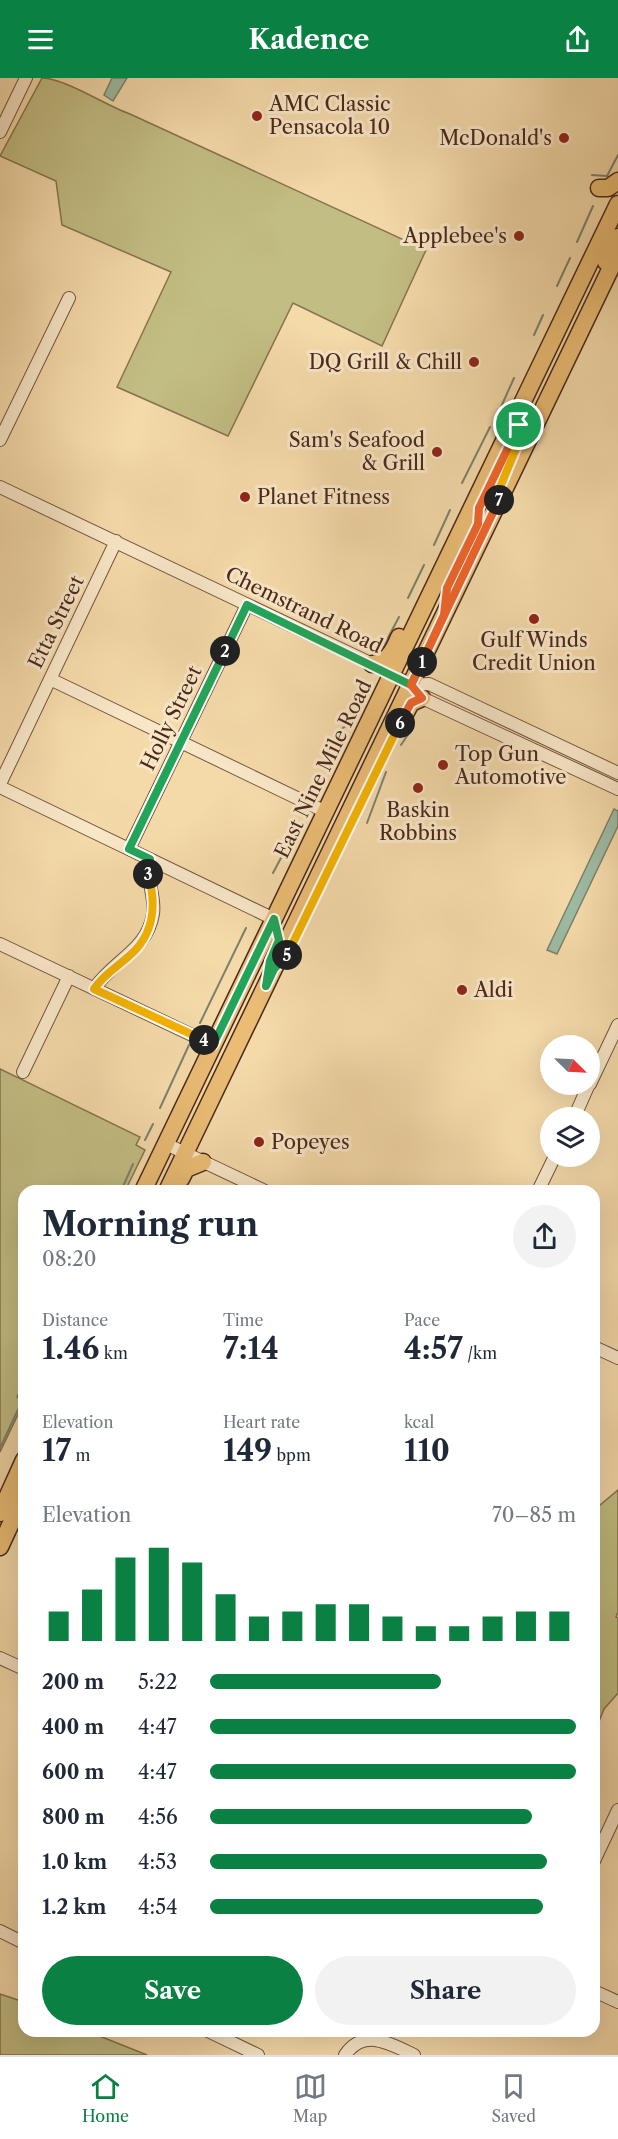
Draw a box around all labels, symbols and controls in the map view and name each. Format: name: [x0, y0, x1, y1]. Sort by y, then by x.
icon: menu: [24, 23, 57, 56]
text: Kadence: [249, 23, 369, 56]
icon: share: [561, 23, 594, 56]
place label: AMC Classic Pensacola 10: [268, 92, 390, 139]
marker: AMC Classic Pensacola 10: [250, 109, 264, 123]
place label: McDonald's: [439, 126, 552, 150]
marker: McDonald's: [557, 131, 571, 145]
place label: Applebee's: [402, 224, 507, 248]
marker: Applebee's: [512, 229, 526, 243]
place label: DQ Grill & Chill: [309, 350, 462, 374]
marker: DQ Grill & Chill: [467, 355, 481, 369]
pin: [493, 399, 544, 450]
icon: arrive: [502, 408, 535, 441]
place label: Sam's Seafood & Grill: [289, 428, 425, 475]
marker: Sam's Seafood & Grill: [430, 445, 444, 459]
place label: Planet Fitness: [257, 485, 390, 509]
pin: 7: [484, 485, 514, 515]
marker: Planet Fitness: [238, 490, 252, 504]
text: 7: [495, 490, 503, 510]
street label: Chemstrand Road: [222, 562, 386, 658]
street label: Etta Street: [23, 572, 89, 672]
marker: Gulf Winds Credit Union: [527, 612, 541, 626]
place label: Gulf Winds Credit Union: [472, 628, 596, 675]
pin: 2: [210, 636, 240, 666]
text: 2: [220, 641, 230, 661]
pin: 1: [407, 647, 437, 677]
text: 1: [418, 652, 426, 672]
street label: Holly Street: [135, 662, 207, 774]
street label: East Nine Mile Road: [269, 676, 377, 862]
pin: 6: [385, 708, 415, 738]
text: 6: [395, 713, 405, 733]
place label: Top Gun Automotive: [454, 742, 566, 789]
marker: Top Gun Automotive: [436, 758, 450, 772]
marker: Baskin Robbins: [411, 781, 425, 795]
place label: Baskin Robbins: [379, 798, 457, 845]
pin: 3: [133, 859, 163, 889]
text: 3: [143, 864, 153, 884]
pin: 5: [272, 940, 302, 970]
text: 5: [283, 945, 291, 965]
place label: Aldi: [473, 978, 513, 1002]
marker: Aldi: [455, 983, 469, 997]
pin: 4: [189, 1025, 219, 1055]
text: 4: [199, 1030, 209, 1050]
north arrow: [540, 1035, 600, 1095]
map controls: [540, 1035, 600, 1167]
button: layers: [540, 1107, 600, 1167]
place label: Popeyes: [271, 1130, 350, 1154]
marker: Popeyes: [252, 1135, 266, 1149]
text: Morning run: [42, 1204, 258, 1245]
button: share: [513, 1205, 576, 1268]
text: 08:20: [42, 1247, 96, 1271]
text: Distance: [42, 1310, 108, 1330]
text: Time: [223, 1310, 263, 1330]
text: Pace: [404, 1310, 440, 1330]
text: 1.46: [42, 1330, 100, 1367]
text: 7:14: [223, 1330, 279, 1367]
text: 4:57: [404, 1330, 463, 1367]
text: km: [100, 1343, 128, 1363]
text: /km: [463, 1343, 497, 1363]
text: Elevation: [42, 1412, 113, 1432]
text: Heart rate: [223, 1412, 300, 1432]
text: kcal: [404, 1412, 434, 1432]
text: 17: [42, 1432, 71, 1469]
text: 149: [223, 1432, 272, 1469]
text: 110: [404, 1432, 450, 1469]
text: m: [71, 1445, 90, 1465]
text: bpm: [272, 1445, 311, 1465]
text: Elevation: [42, 1503, 131, 1527]
text: 70–85 m: [492, 1503, 576, 1527]
text: 200 m: [42, 1670, 104, 1694]
text: 5:22: [138, 1670, 177, 1694]
text: 400 m: [42, 1715, 104, 1739]
text: 4:47: [138, 1715, 177, 1739]
text: 600 m: [42, 1760, 104, 1784]
text: 4:47: [138, 1760, 177, 1784]
text: 800 m: [42, 1805, 105, 1829]
text: 4:56: [138, 1805, 178, 1829]
text: 1.0 km: [42, 1850, 107, 1874]
text: 4:53: [138, 1850, 177, 1874]
text: 1.2 km: [42, 1895, 106, 1919]
text: 4:54: [138, 1895, 178, 1919]
button: Save: [42, 1956, 303, 2025]
button: Share: [315, 1956, 576, 2025]
tab: Home: [82, 2070, 129, 2126]
tab: Map: [293, 2070, 327, 2126]
tab: Saved: [492, 2070, 536, 2126]

